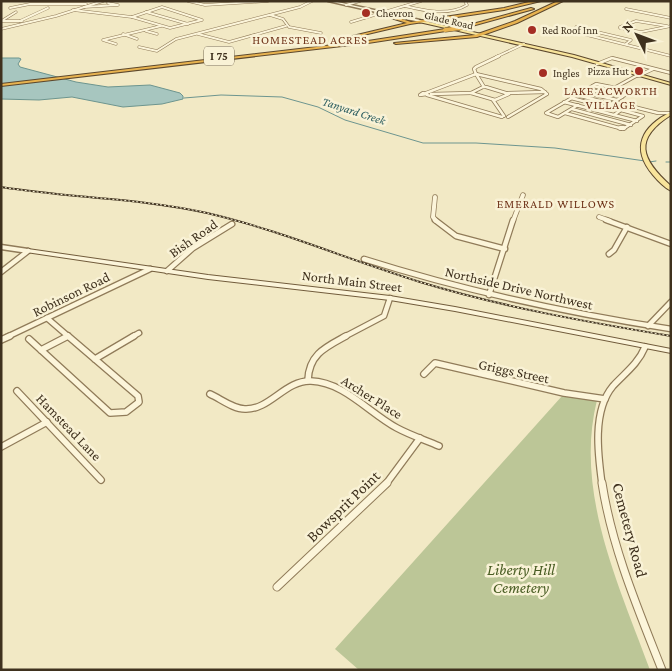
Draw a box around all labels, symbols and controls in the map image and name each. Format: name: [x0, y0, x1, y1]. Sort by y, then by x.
marker: Chevron: [360, 7, 372, 19]
place label: Chevron: [376, 7, 413, 19]
street label: Glade Road: [423, 9, 475, 32]
north arrow: [612, 10, 662, 60]
text: N: [618, 17, 637, 35]
marker: Red Roof Inn: [526, 24, 538, 36]
place label: Red Roof Inn: [542, 24, 598, 36]
district label: HOMESTEAD ACRES: [252, 33, 368, 47]
road number: I 75: [204, 46, 234, 66]
place label: Pizza Hut: [587, 65, 629, 77]
marker: Pizza Hut: [633, 65, 645, 77]
marker: Ingles: [537, 67, 549, 79]
place label: Ingles: [553, 67, 580, 80]
district label: LAKE ACWORTH VILLAGE: [564, 84, 658, 112]
water label: Tanyard Creek: [321, 94, 388, 128]
district label: EMERALD WILLOWS: [497, 197, 615, 211]
street label: Bish Road: [166, 215, 221, 260]
street label: Northside Drive Northwest: [444, 263, 595, 313]
street label: North Main Street: [301, 267, 403, 295]
street label: Robinson Road: [30, 268, 113, 320]
street label: Griggs Street: [477, 356, 551, 386]
street label: Archer Place: [339, 372, 405, 422]
street label: Hamstead Lane: [33, 390, 105, 464]
street label: Bowsprit Point: [303, 466, 384, 546]
street label: Cemetery Road: [608, 481, 651, 580]
park label: Liberty Hill Cemetery: [487, 561, 556, 597]

